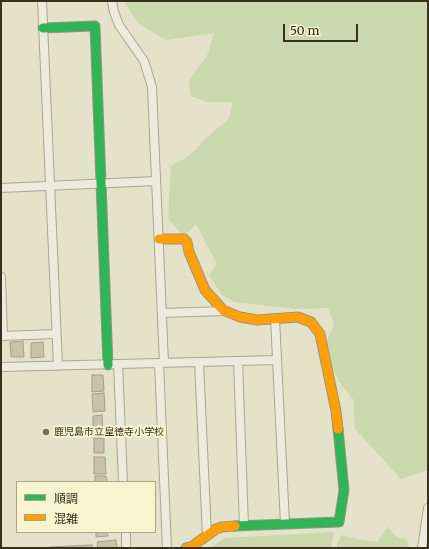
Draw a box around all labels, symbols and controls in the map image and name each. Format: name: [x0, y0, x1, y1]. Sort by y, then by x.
scale bar: [285, 16, 360, 42]
text: 50 m: [290, 23, 319, 38]
place label: 鹿児島市立皇徳寺小学校: [54, 426, 164, 438]
marker: 鹿児島市立皇徳寺小学校: [41, 427, 51, 437]
legend: [16, 481, 156, 533]
text: 順調: [54, 491, 78, 506]
text: 混雑: [54, 511, 78, 526]

